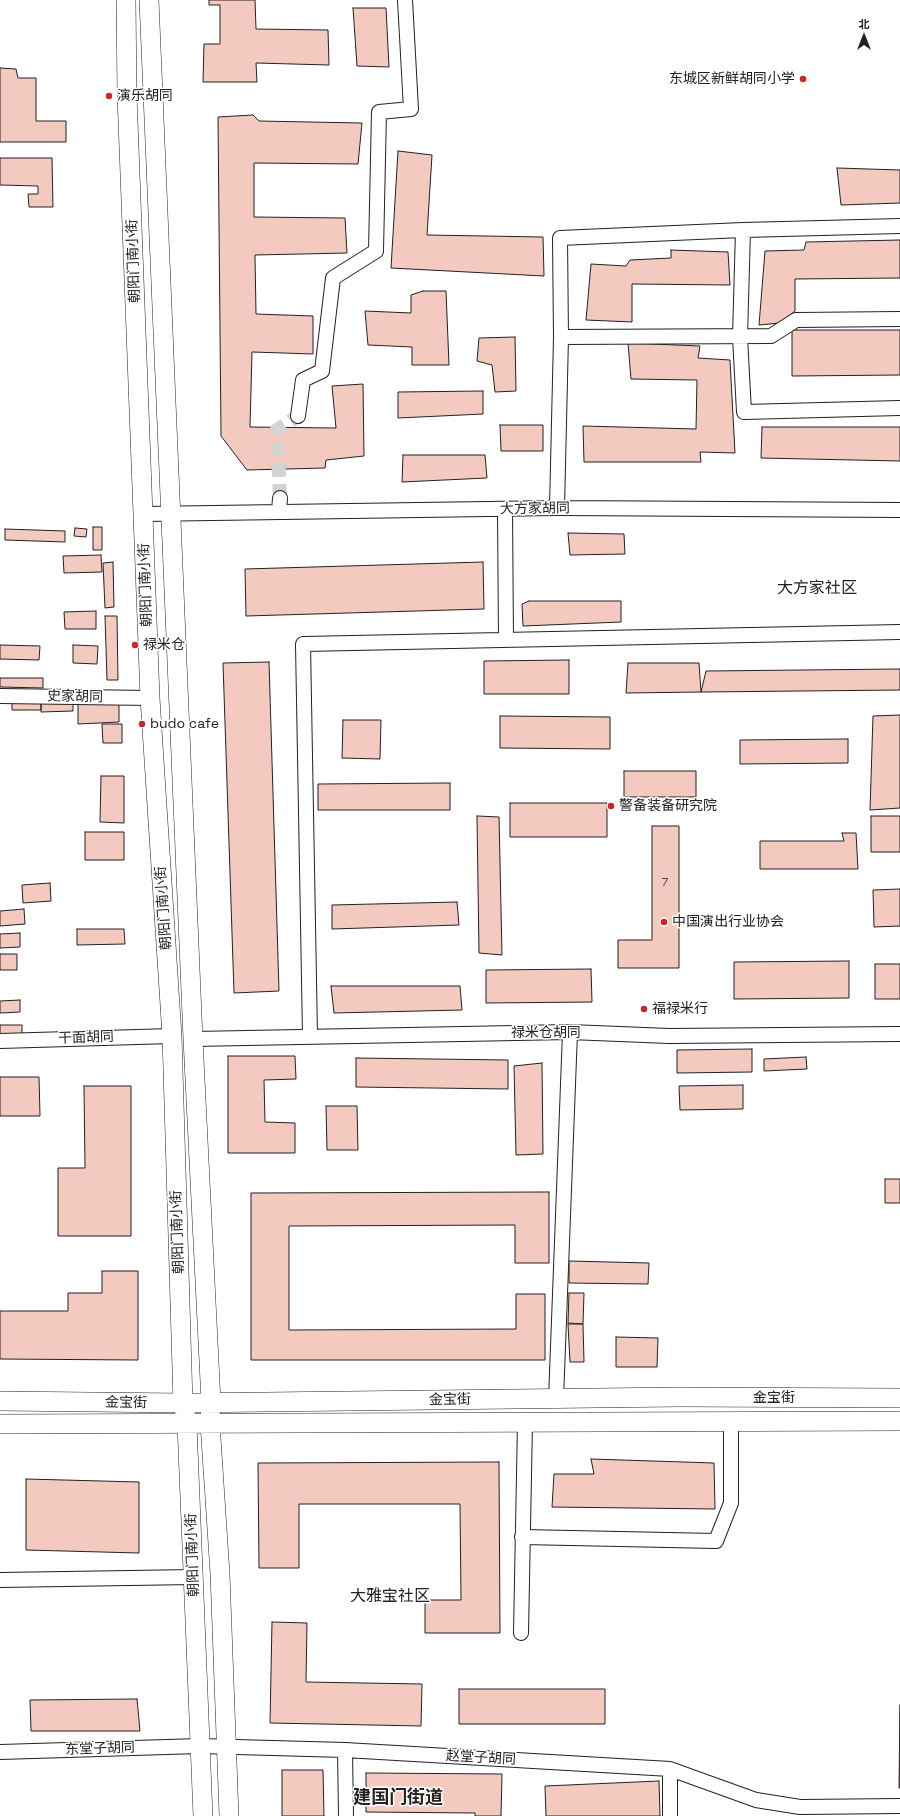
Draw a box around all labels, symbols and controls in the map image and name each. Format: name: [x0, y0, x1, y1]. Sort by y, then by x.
north arrow: [844, 16, 884, 56]
text: 北: [859, 17, 870, 31]
place label: 东城区新鲜胡同小学: [669, 71, 795, 87]
marker: 东城区新鲜胡同小学: [798, 74, 808, 84]
place label: 演乐胡同: [117, 88, 173, 104]
marker: 演乐胡同: [104, 91, 114, 101]
street label: 朝阳门南小街: [124, 219, 144, 303]
street label: 大方家胡同: [500, 500, 570, 518]
street label: 朝阳门南小街: [136, 543, 156, 627]
district label: 大方家社区: [777, 579, 857, 599]
place label: 禄米仓: [143, 637, 185, 653]
marker: 禄米仓: [130, 640, 140, 650]
street label: 史家胡同: [47, 688, 103, 706]
place label: budo cafe: [150, 716, 219, 732]
marker: budo cafe: [137, 719, 147, 729]
place label: 警备装备研究院: [619, 798, 717, 814]
marker: 警备装备研究院: [606, 801, 616, 811]
street label: 朝阳门南小街: [153, 866, 175, 950]
house number: 7: [662, 876, 668, 890]
place label: 中国演出行业协会: [672, 914, 784, 930]
marker: 中国演出行业协会: [659, 917, 669, 927]
place label: 福禄米行: [652, 1001, 708, 1017]
marker: 福禄米行: [639, 1004, 649, 1014]
street label: 禄米仓胡同: [511, 1025, 581, 1041]
street label: 干面胡同: [58, 1029, 114, 1047]
street label: 朝阳门南小街: [168, 1190, 188, 1274]
street label: 金宝街: [753, 1390, 795, 1406]
street label: 金宝街: [429, 1391, 471, 1409]
street label: 金宝街: [105, 1394, 147, 1412]
street label: 朝阳门南小街: [183, 1513, 203, 1597]
district label: 大雅宝社区: [350, 1587, 430, 1607]
street label: 东堂子胡同: [65, 1739, 135, 1759]
street label: 赵堂子胡同: [446, 1748, 516, 1768]
district label: 建国门街道: [353, 1787, 443, 1809]

